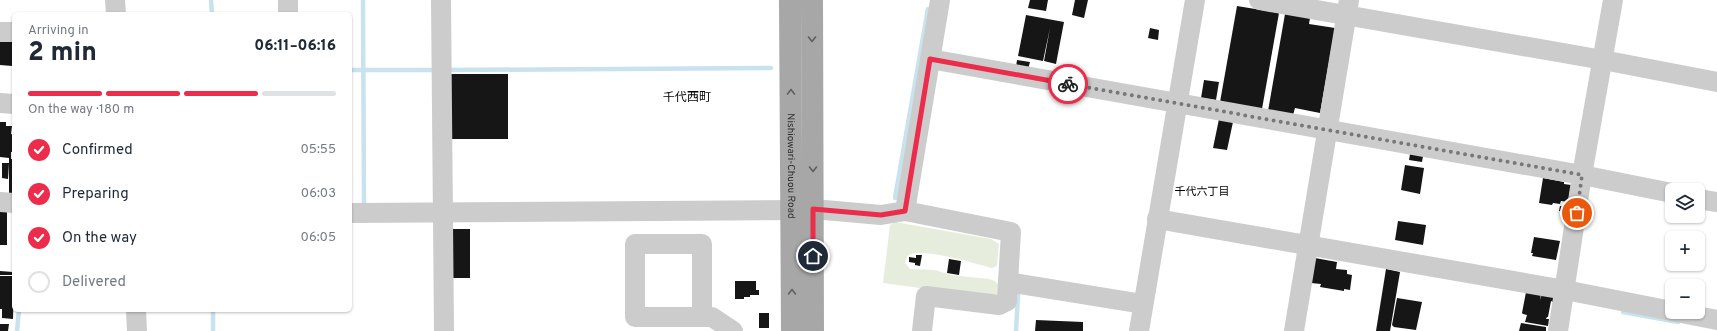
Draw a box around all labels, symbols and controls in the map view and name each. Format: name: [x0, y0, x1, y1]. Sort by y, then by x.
text: Arriving in: [28, 23, 89, 39]
one-way arrow: [808, 36, 816, 42]
text: 2 min: [28, 37, 97, 70]
text: 06:11–06:16: [254, 37, 336, 56]
courier: [1048, 64, 1088, 104]
icon: bike: [1057, 73, 1079, 95]
one-way arrow: [787, 89, 795, 95]
district label: 千代西町: [663, 90, 711, 106]
text: On the way · 180 m: [28, 102, 134, 118]
street label: Nishiowari-Chuou Road: [784, 113, 798, 219]
icon: check: [28, 139, 50, 161]
text: Confirmed: [62, 141, 133, 160]
text: 05:55: [301, 142, 336, 158]
one-way arrow: [809, 166, 817, 172]
icon: check: [28, 183, 50, 205]
map controls: [1665, 183, 1705, 319]
button: layers: [1665, 183, 1705, 223]
text: Preparing: [62, 185, 129, 204]
district label: 千代六丁目: [1175, 185, 1230, 199]
text: 06:03: [301, 186, 336, 202]
pin: [1560, 196, 1594, 230]
icon: bag: [1566, 202, 1588, 224]
icon: check: [28, 227, 50, 249]
text: On the way: [62, 229, 137, 248]
text: 06:05: [301, 230, 336, 246]
button: +: [1665, 231, 1705, 271]
pin: [796, 239, 830, 273]
icon: home: [802, 245, 824, 267]
text: Delivered: [62, 273, 126, 292]
button: −: [1665, 279, 1705, 319]
one-way arrow: [788, 289, 796, 295]

